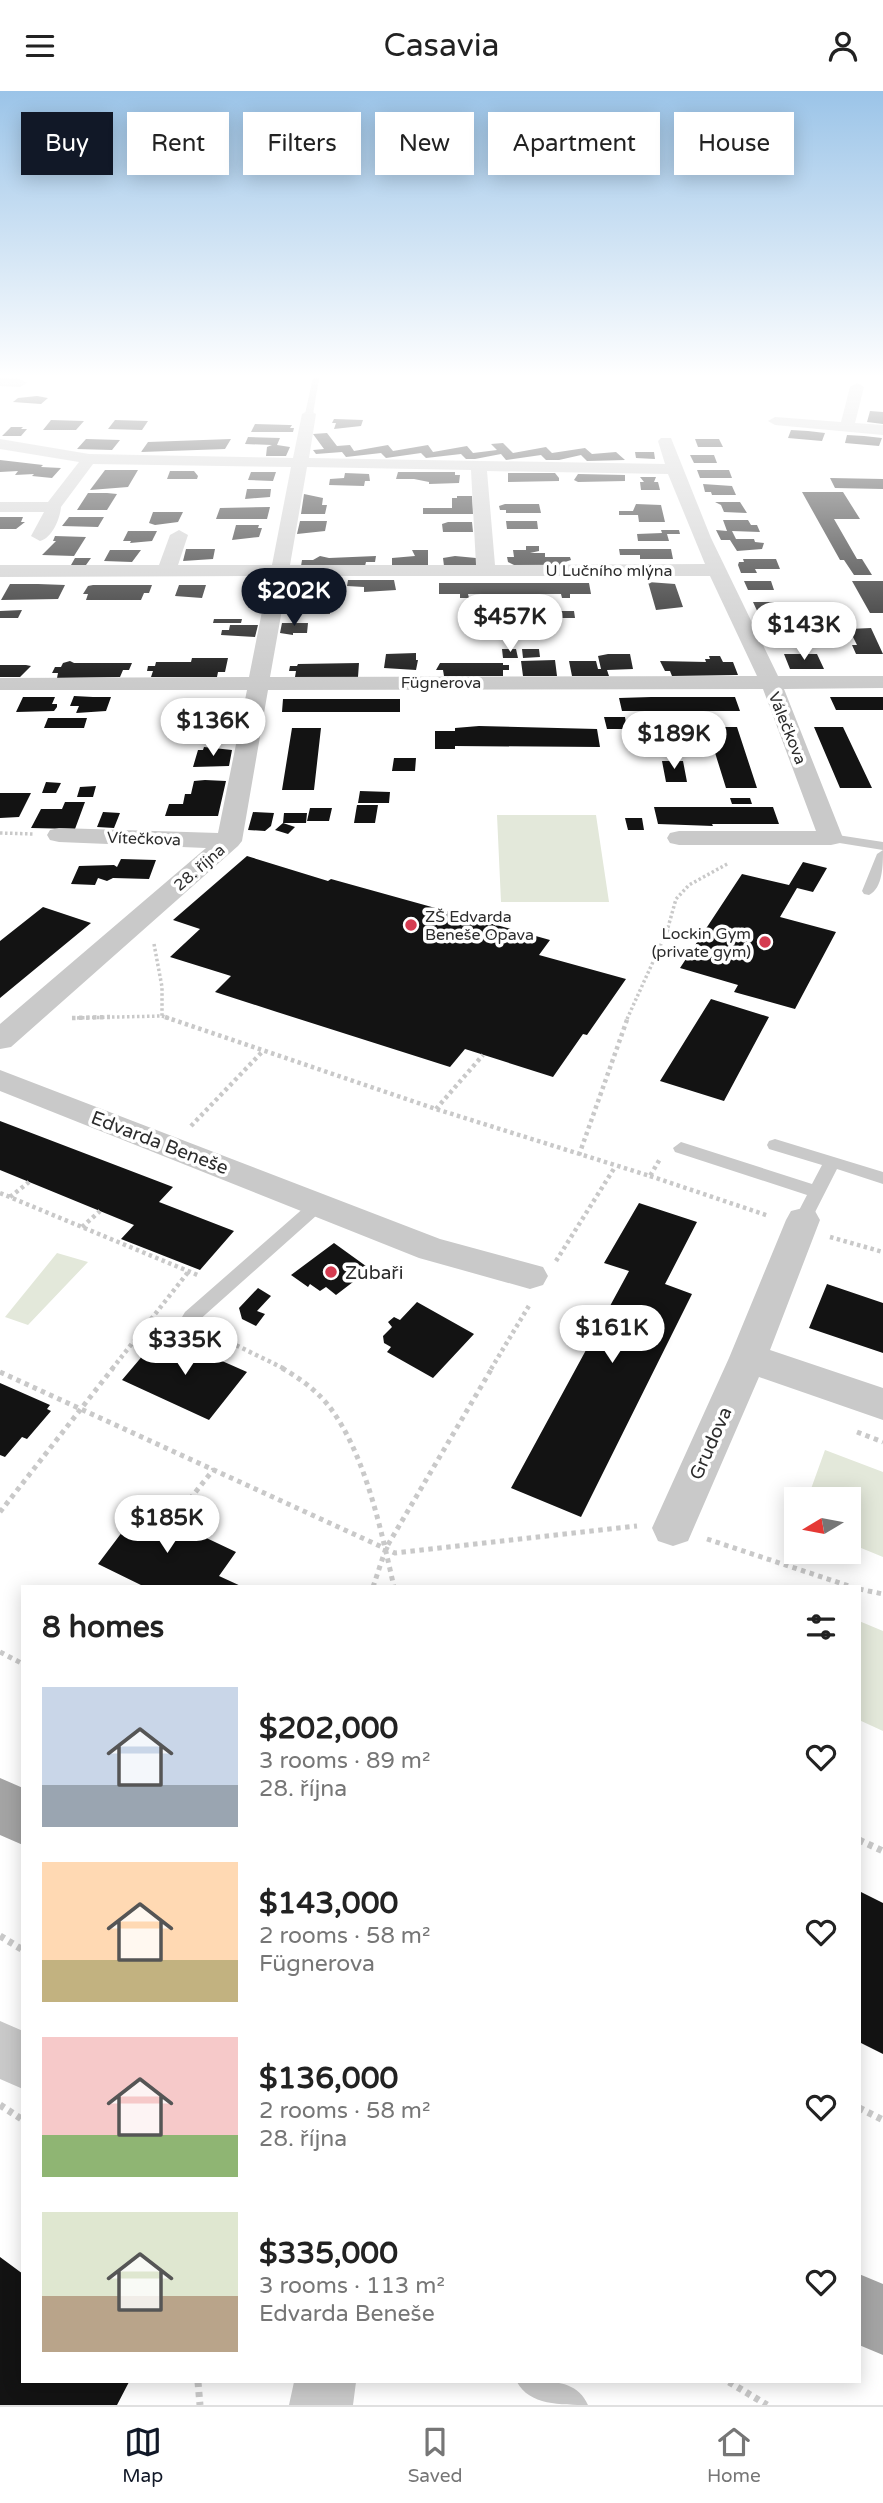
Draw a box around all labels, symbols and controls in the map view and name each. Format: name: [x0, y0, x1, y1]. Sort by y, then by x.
icon: menu: [21, 27, 59, 65]
text: Casavia: [383, 27, 500, 65]
icon: person: [824, 27, 862, 65]
chip: Buy: [21, 112, 113, 175]
chip: Rent: [127, 112, 229, 175]
chip: Filters: [243, 112, 361, 175]
chip: New: [375, 112, 474, 175]
chip: Apartment: [488, 112, 660, 175]
chip: House: [674, 112, 794, 175]
street label: U Lučního mlýna: [545, 561, 673, 581]
pin: $202K: [245, 568, 343, 628]
text: $202K: [258, 577, 330, 605]
pin: $457K: [461, 595, 559, 654]
text: $457K: [474, 603, 546, 631]
pin: $143K: [755, 603, 853, 662]
text: $143K: [768, 611, 840, 639]
street label: Fügnerova: [401, 673, 481, 693]
street label: Válečkova: [763, 689, 811, 768]
pin: $136K: [164, 699, 262, 758]
text: $136K: [177, 707, 249, 735]
pin: $189K: [625, 711, 723, 771]
text: $189K: [638, 720, 710, 748]
street label: Vítečkova: [107, 828, 181, 850]
street label: 28. října: [170, 840, 229, 895]
place label: ZŠ Edvarda Beneše Opava: [425, 907, 534, 945]
marker: ZŠ Edvarda Beneše Opava: [403, 917, 419, 933]
place label: Lockin Gym (private gym): [652, 924, 751, 962]
marker: Lockin Gym (private gym): [757, 934, 773, 950]
street label: Edvarda Beneše: [88, 1107, 231, 1179]
place label: Zubaři: [345, 1262, 403, 1284]
marker: Zubaři: [323, 1264, 339, 1280]
pin: $161K: [563, 1305, 661, 1365]
text: $161K: [576, 1314, 648, 1342]
pin: $335K: [136, 1317, 234, 1377]
text: $335K: [149, 1326, 221, 1354]
street label: Grudova: [685, 1404, 737, 1483]
north arrow: [784, 1487, 861, 1565]
map controls: [784, 1487, 861, 1564]
pin: $185K: [118, 1495, 216, 1555]
text: $185K: [131, 1504, 203, 1532]
icon: filters: [802, 1608, 840, 1646]
text: 8 homes: [42, 1609, 164, 1646]
text: $202,000: [259, 1710, 398, 1747]
icon: home: [98, 1715, 182, 1799]
icon: heart: [802, 1738, 840, 1776]
text: 3 rooms · 89 m²: [259, 1747, 430, 1775]
text: 28. října: [259, 1775, 347, 1803]
text: $143,000: [259, 1885, 398, 1922]
icon: home: [98, 1890, 182, 1974]
icon: heart: [802, 1913, 840, 1951]
text: 2 rooms · 58 m²: [259, 1922, 430, 1950]
text: Fügnerova: [259, 1950, 375, 1978]
text: $136,000: [259, 2060, 398, 2097]
icon: home: [98, 2065, 182, 2149]
icon: heart: [802, 2088, 840, 2126]
text: 2 rooms · 58 m²: [259, 2097, 430, 2125]
text: 28. října: [259, 2125, 347, 2153]
text: $335,000: [259, 2235, 398, 2272]
icon: home: [98, 2240, 182, 2324]
icon: heart: [802, 2263, 840, 2301]
text: 3 rooms · 113 m²: [259, 2272, 445, 2300]
text: Edvarda Beneše: [259, 2300, 435, 2328]
tab: Map: [122, 2423, 163, 2487]
tab: Saved: [408, 2423, 463, 2487]
tab: Home: [707, 2423, 761, 2487]

